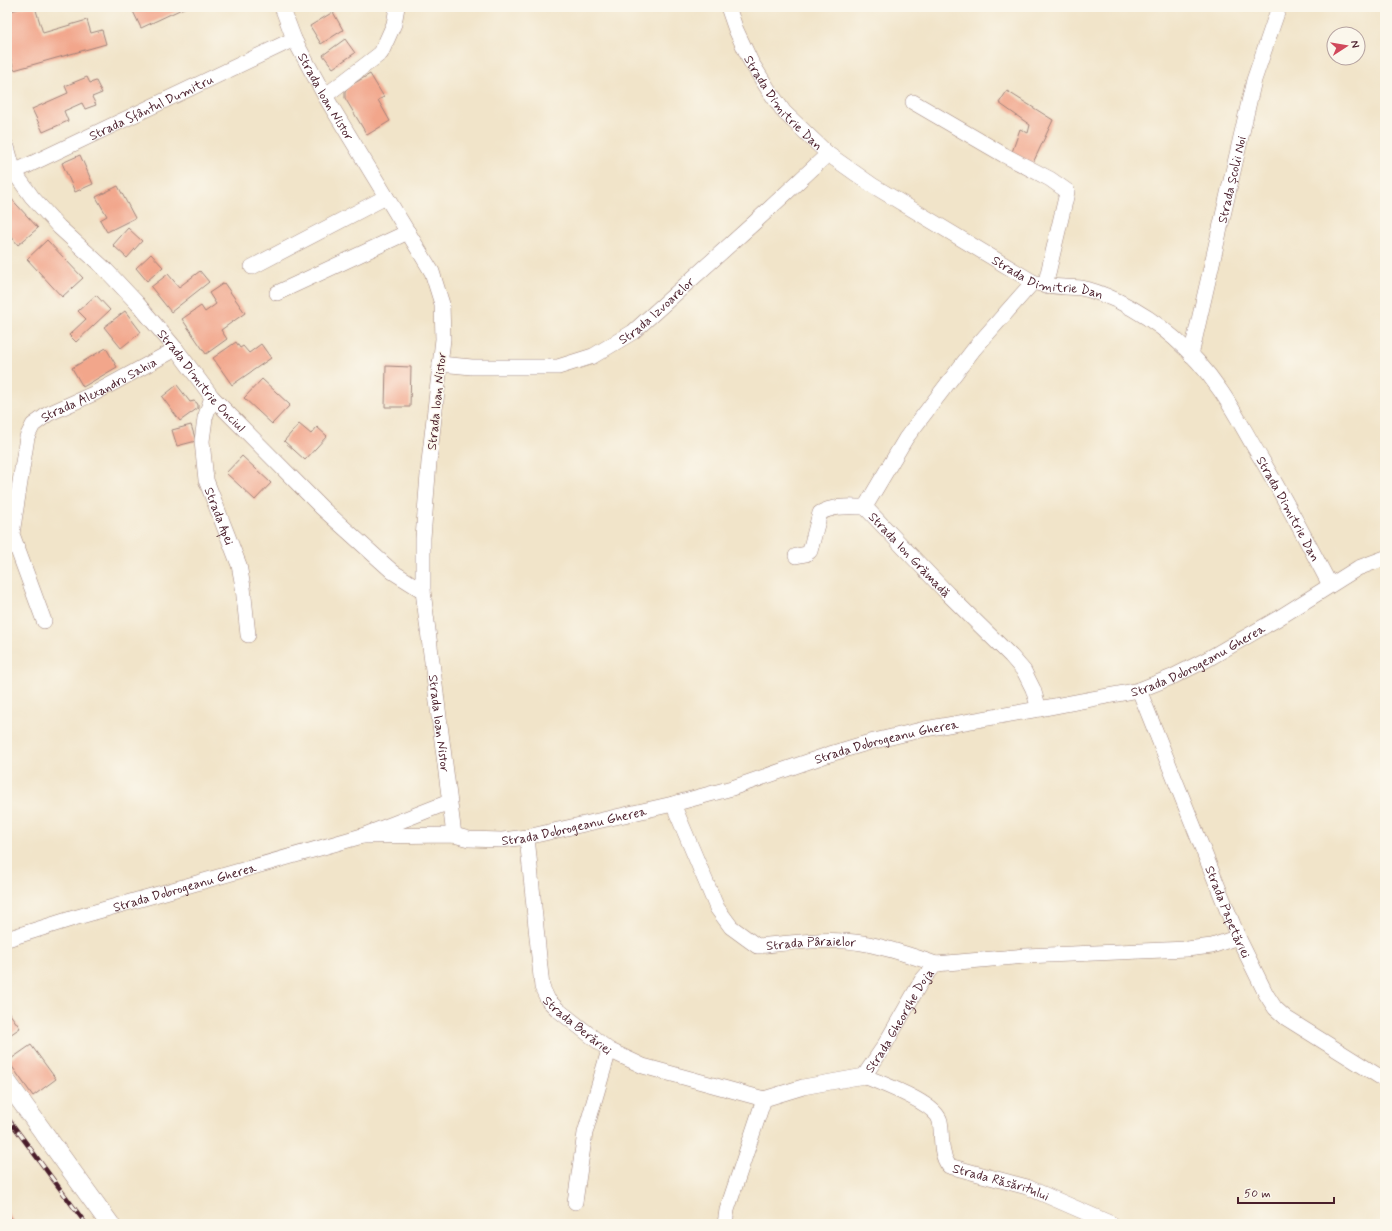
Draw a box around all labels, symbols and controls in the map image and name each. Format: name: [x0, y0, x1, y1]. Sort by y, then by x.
north arrow: [1326, 26, 1366, 66]
text: N: [1347, 39, 1362, 49]
street label: Strada Ioan Nistor: [293, 50, 357, 144]
street label: Strada Dimitrie Dan: [739, 53, 826, 155]
street label: Strada Sfântul Dumitru: [87, 71, 217, 145]
street label: Strada Școlii Noi: [1214, 135, 1251, 225]
street label: Strada Dimitrie Dan: [988, 252, 1106, 304]
street label: Strada Izvoarelor: [616, 274, 699, 349]
street label: Strada Dimitrie Onciul: [153, 326, 249, 436]
street label: Strada Ioan Nistor: [424, 351, 451, 451]
street label: Strada Alexandru Sahia: [38, 354, 160, 427]
street label: Strada Dimitrie Dan: [1252, 453, 1323, 565]
street label: Strada Apei: [200, 485, 237, 548]
street label: Strada Ion Grămadă: [864, 509, 954, 602]
street label: Strada Dobrogeanu Gherea: [1130, 621, 1269, 701]
street label: Strada Ioan Nistor: [424, 674, 453, 774]
street label: Strada Dobrogeanu Gherea: [812, 716, 960, 769]
street label: Strada Dobrogeanu Gherea: [501, 803, 649, 850]
street label: Strada Dobrogeanu Gherea: [111, 859, 259, 916]
street label: Strada Papetăriei: [1200, 864, 1254, 961]
street label: Strada Pâraielor: [765, 933, 857, 955]
street label: Strada Gheorghe Doja: [862, 965, 939, 1076]
street label: Strada Berăriei: [539, 993, 615, 1059]
street label: Strada Răsăritului: [950, 1160, 1052, 1206]
scale bar: [1238, 1179, 1334, 1205]
text: 50 m: [1244, 1186, 1271, 1202]

